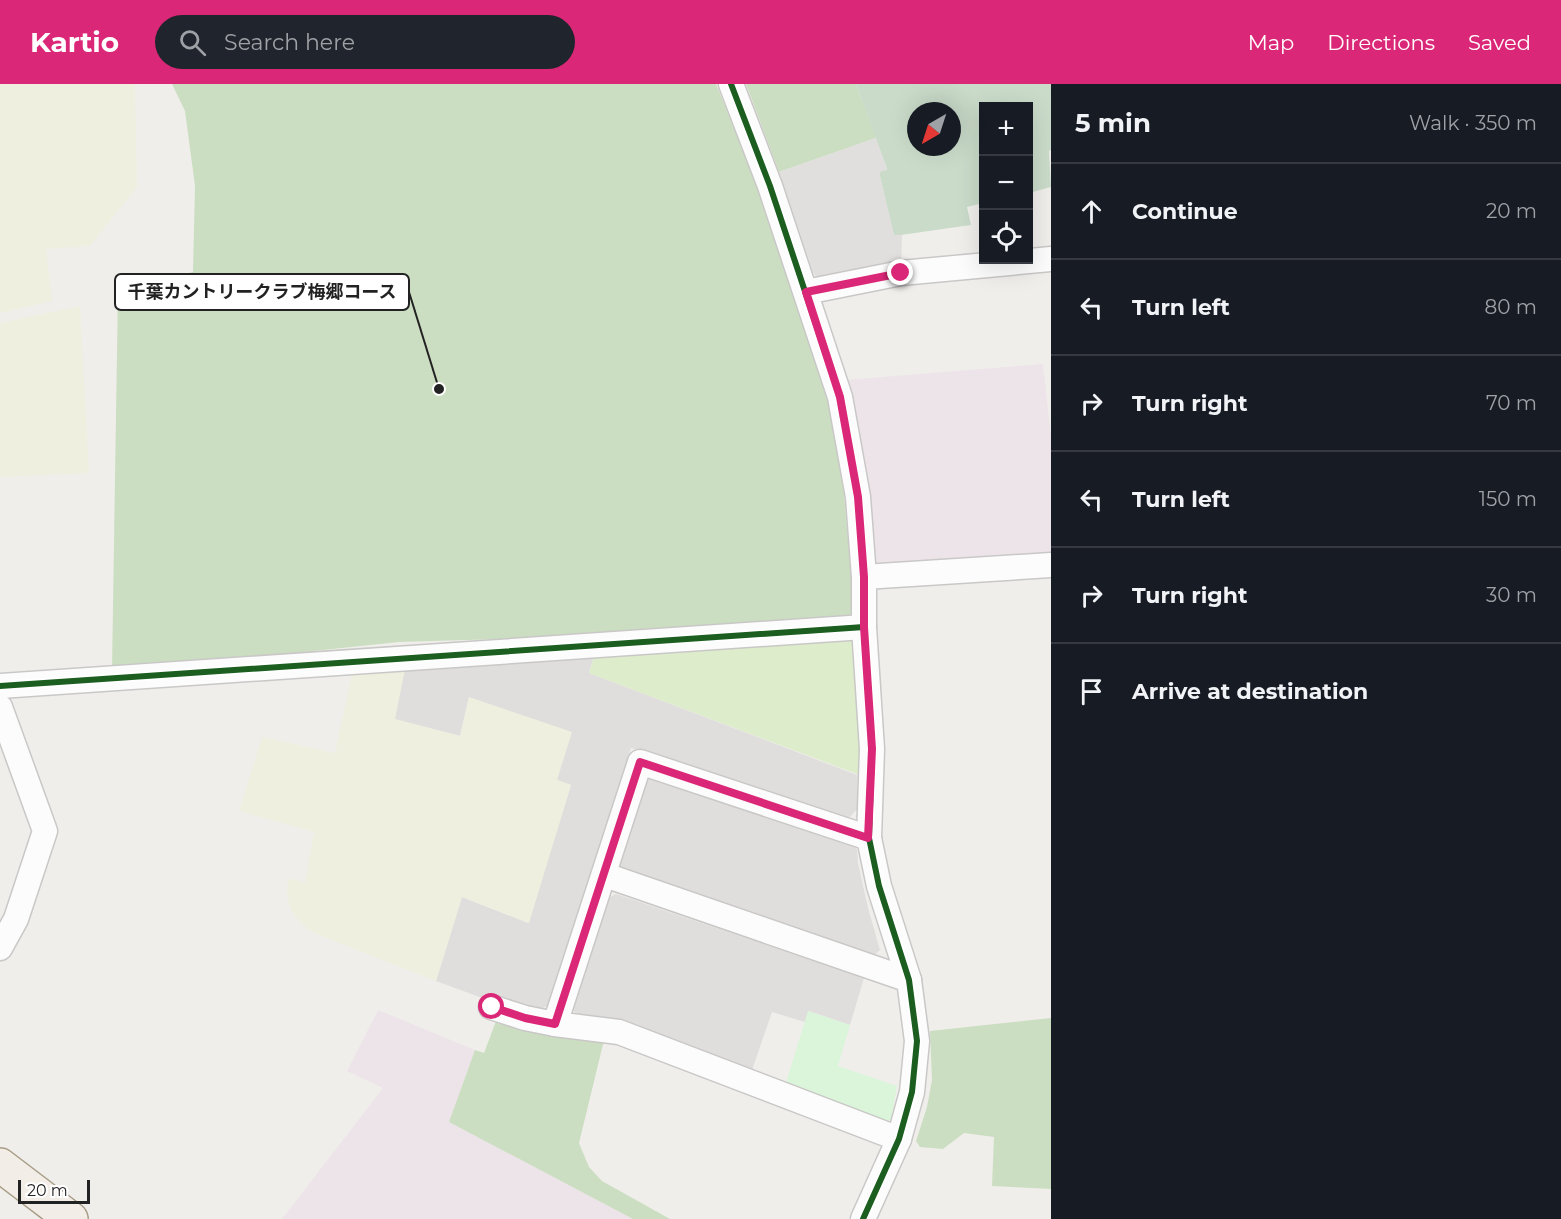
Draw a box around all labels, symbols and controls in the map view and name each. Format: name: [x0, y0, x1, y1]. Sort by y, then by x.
search box: [155, 15, 575, 69]
text: Kartio: [30, 25, 119, 59]
icon: search: [176, 26, 209, 59]
text: Search here: [224, 29, 355, 56]
text: Map: [1248, 30, 1294, 55]
text: Directions: [1327, 30, 1435, 55]
text: Saved: [1468, 30, 1531, 55]
north arrow: [907, 102, 961, 156]
map controls: [979, 102, 1033, 264]
button: +: [979, 102, 1033, 156]
text: 5 min: [1075, 107, 1151, 139]
text: Walk · 350 m: [1409, 111, 1537, 135]
button: −: [979, 156, 1033, 210]
icon: ahead: [1075, 195, 1108, 228]
text: Continue: [1132, 198, 1238, 225]
text: 20 m: [1486, 199, 1537, 223]
button: locate: [979, 210, 1033, 264]
route end: [887, 259, 913, 285]
callout: 千葉カントリークラブ梅郷コース: [115, 274, 409, 310]
text: 千葉カントリークラブ梅郷コース: [127, 281, 397, 303]
icon: left: [1075, 291, 1108, 324]
text: Turn left: [1132, 294, 1230, 321]
text: 80 m: [1485, 295, 1537, 319]
icon: right: [1075, 387, 1108, 420]
text: Turn right: [1132, 390, 1247, 417]
text: 70 m: [1486, 391, 1537, 415]
icon: left: [1075, 483, 1108, 516]
text: Turn left: [1132, 486, 1230, 513]
text: 150 m: [1479, 487, 1537, 511]
icon: right: [1075, 579, 1108, 612]
text: Turn right: [1132, 582, 1247, 609]
text: 30 m: [1486, 583, 1537, 607]
icon: arrive: [1075, 675, 1108, 708]
text: Arrive at destination: [1132, 678, 1368, 705]
route start: [478, 993, 504, 1019]
scale bar: [18, 1177, 90, 1204]
text: 20 m: [27, 1181, 68, 1200]

